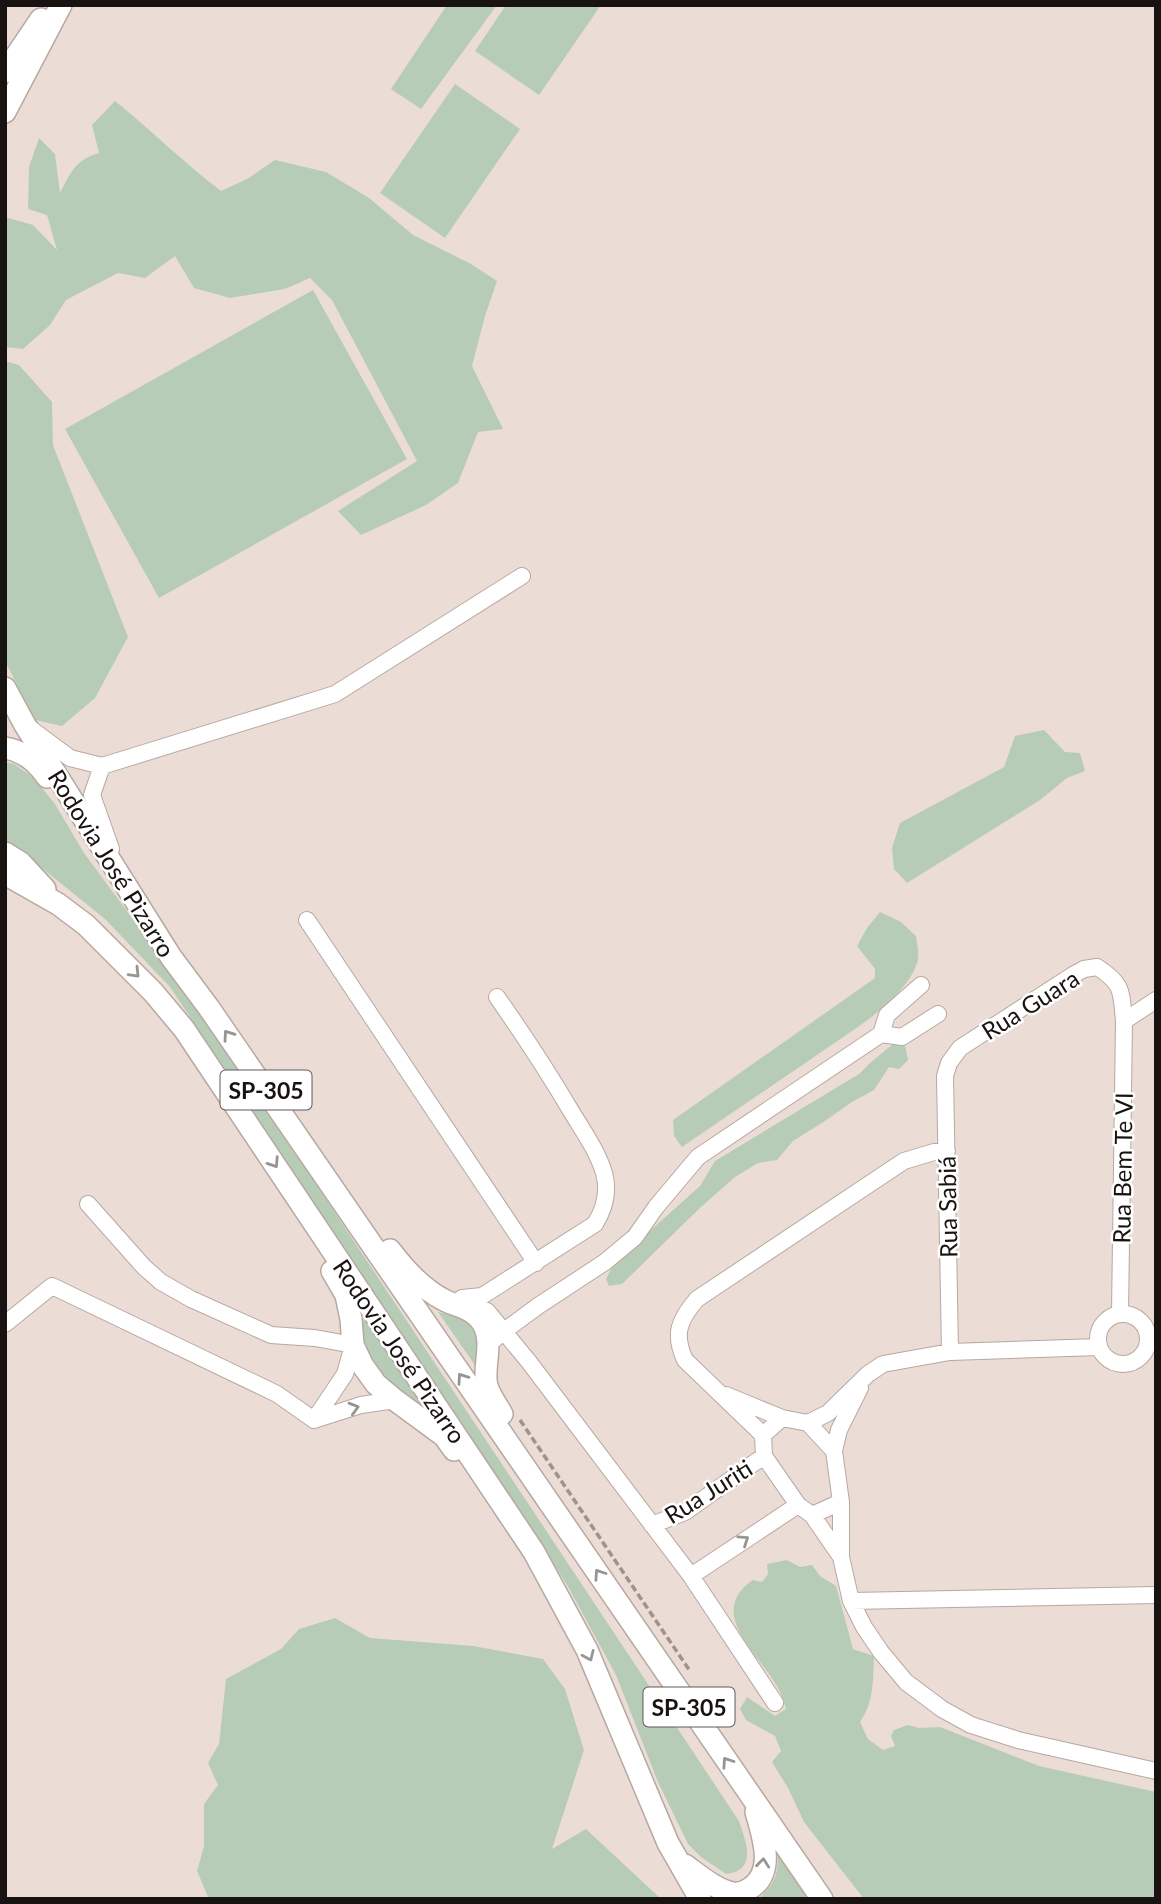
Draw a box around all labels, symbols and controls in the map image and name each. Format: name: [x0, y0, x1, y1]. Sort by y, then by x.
street label: Rodovia José Pizarro: [42, 764, 182, 962]
street label: Rua Guara: [976, 963, 1084, 1045]
one-way arrow: [126, 965, 139, 978]
one-way arrow: [224, 1030, 236, 1043]
road number: SP-305: [220, 1070, 312, 1110]
street label: Rua Bem Te VI: [1106, 1092, 1138, 1244]
one-way arrow: [266, 1155, 278, 1168]
street label: Rua Sabiá: [932, 1156, 962, 1258]
street label: Rodovia José Pizarro: [328, 1253, 472, 1449]
one-way arrow: [458, 1373, 470, 1386]
one-way arrow: [347, 1402, 359, 1416]
street label: Rua Juriti: [659, 1453, 757, 1529]
one-way arrow: [737, 1535, 750, 1548]
one-way arrow: [594, 1569, 607, 1582]
one-way arrow: [581, 1649, 595, 1661]
road number: SP-305: [644, 1688, 734, 1726]
one-way arrow: [723, 1757, 735, 1770]
one-way arrow: [756, 1857, 771, 1869]

